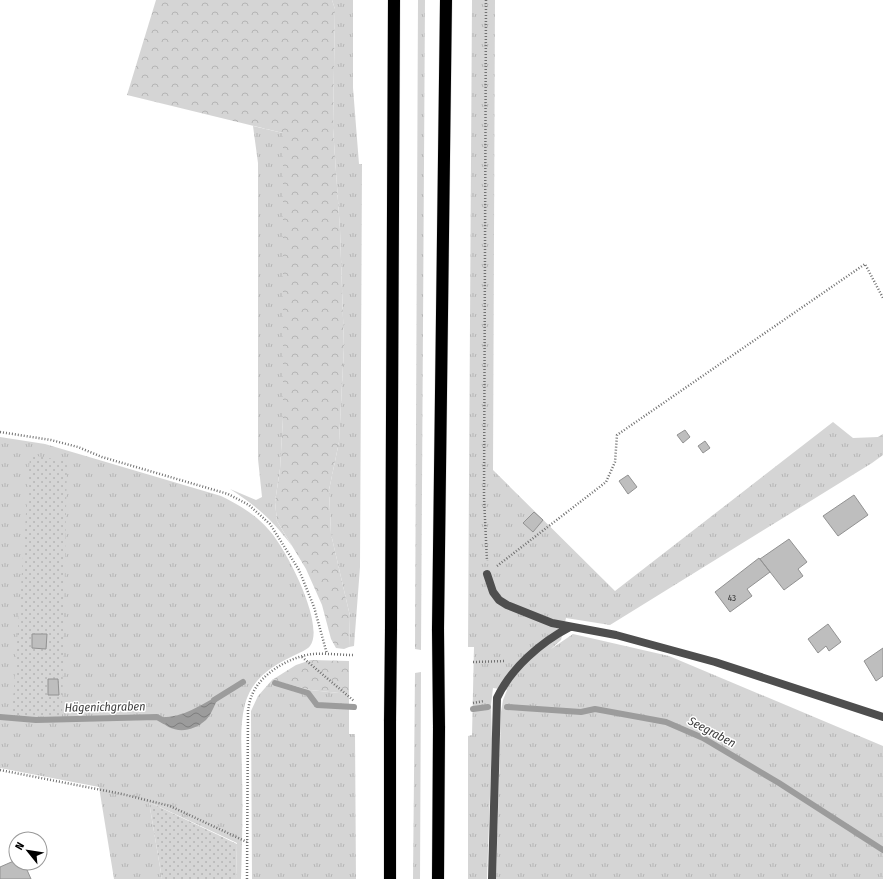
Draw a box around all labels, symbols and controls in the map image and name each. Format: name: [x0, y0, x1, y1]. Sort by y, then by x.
house number: 43: [728, 593, 736, 603]
water label: Hägenichgraben: [65, 699, 145, 715]
water label: Seegraben: [685, 713, 738, 750]
north arrow: [8, 831, 48, 871]
text: N: [12, 840, 27, 852]

